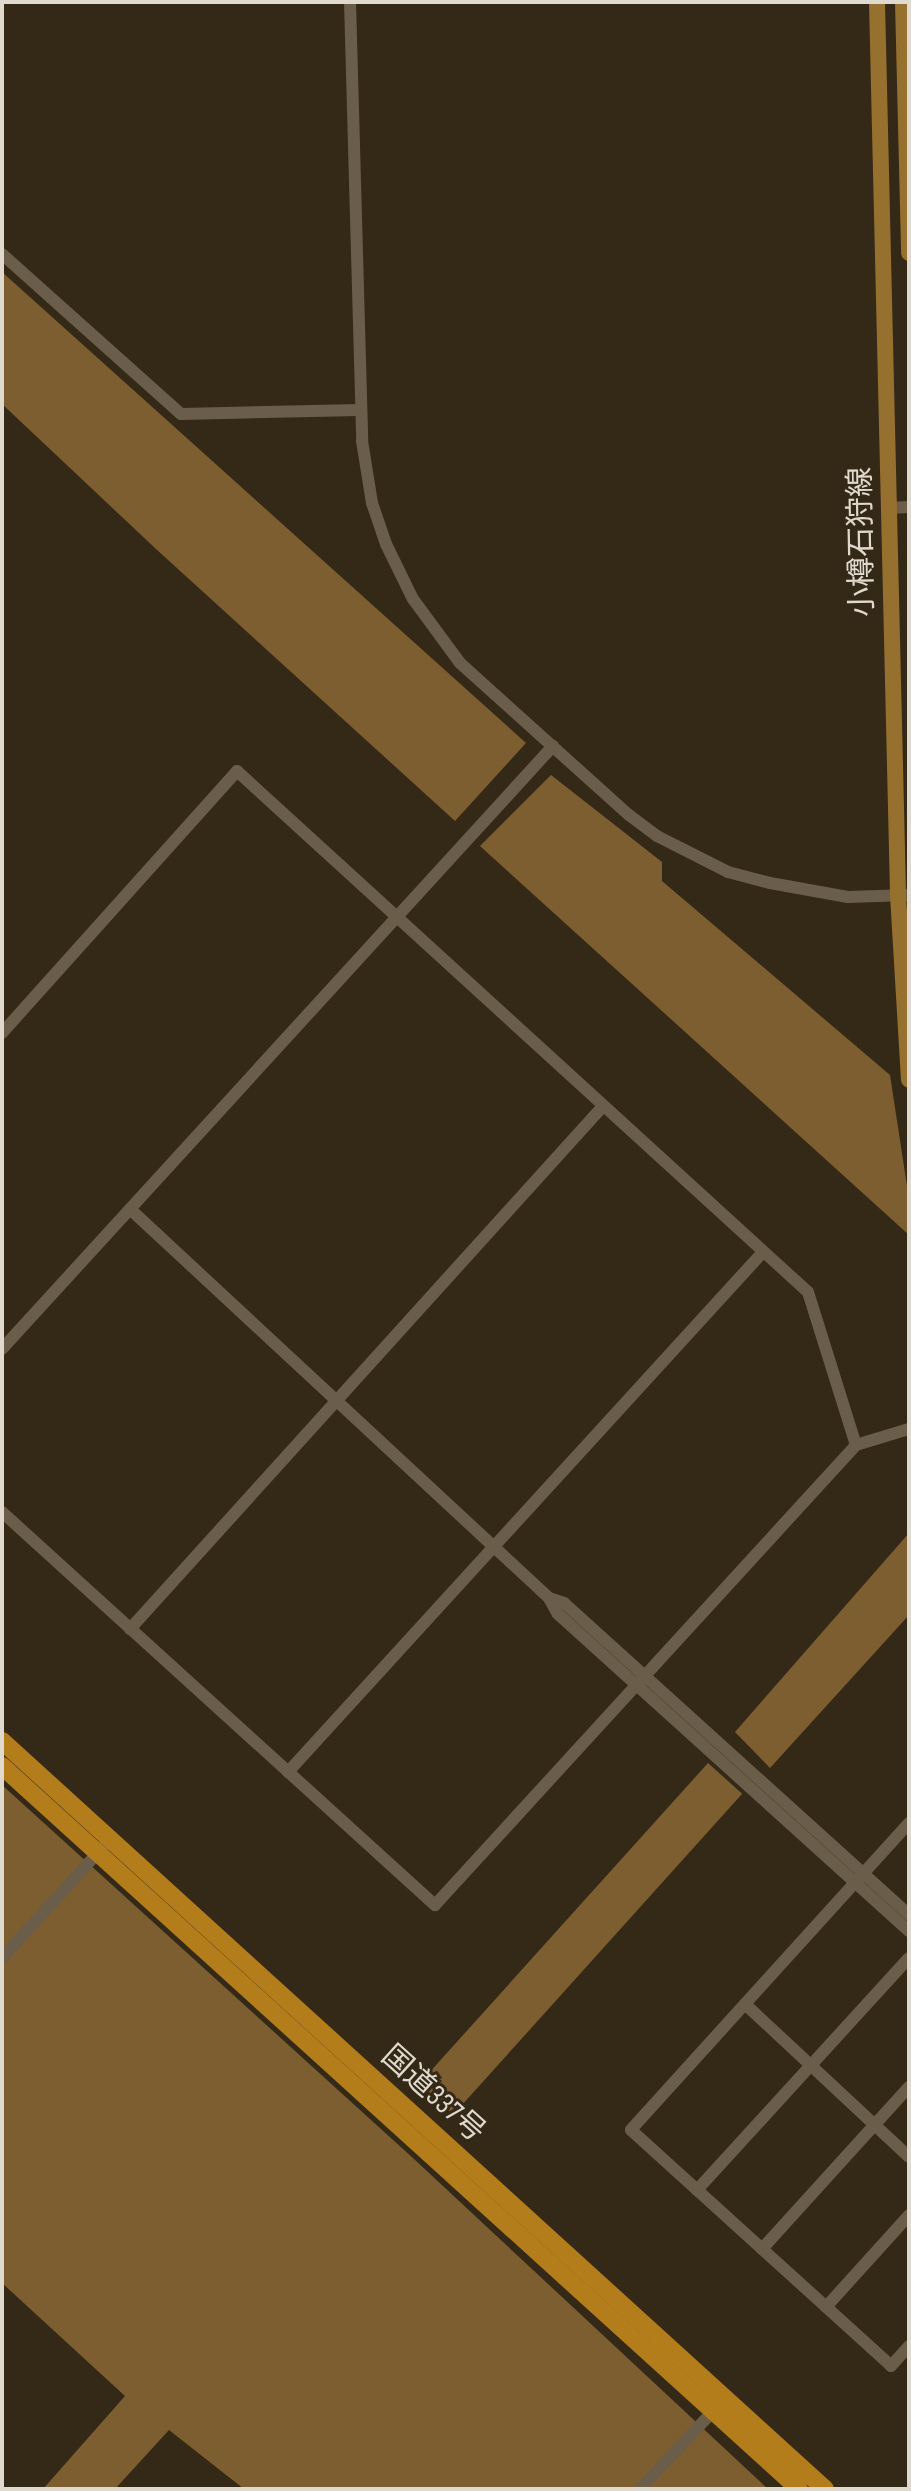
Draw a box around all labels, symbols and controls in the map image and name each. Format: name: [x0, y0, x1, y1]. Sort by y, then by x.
street label: 小樽石狩線: [843, 467, 881, 617]
street label: 国道337号: [374, 2038, 492, 2150]

